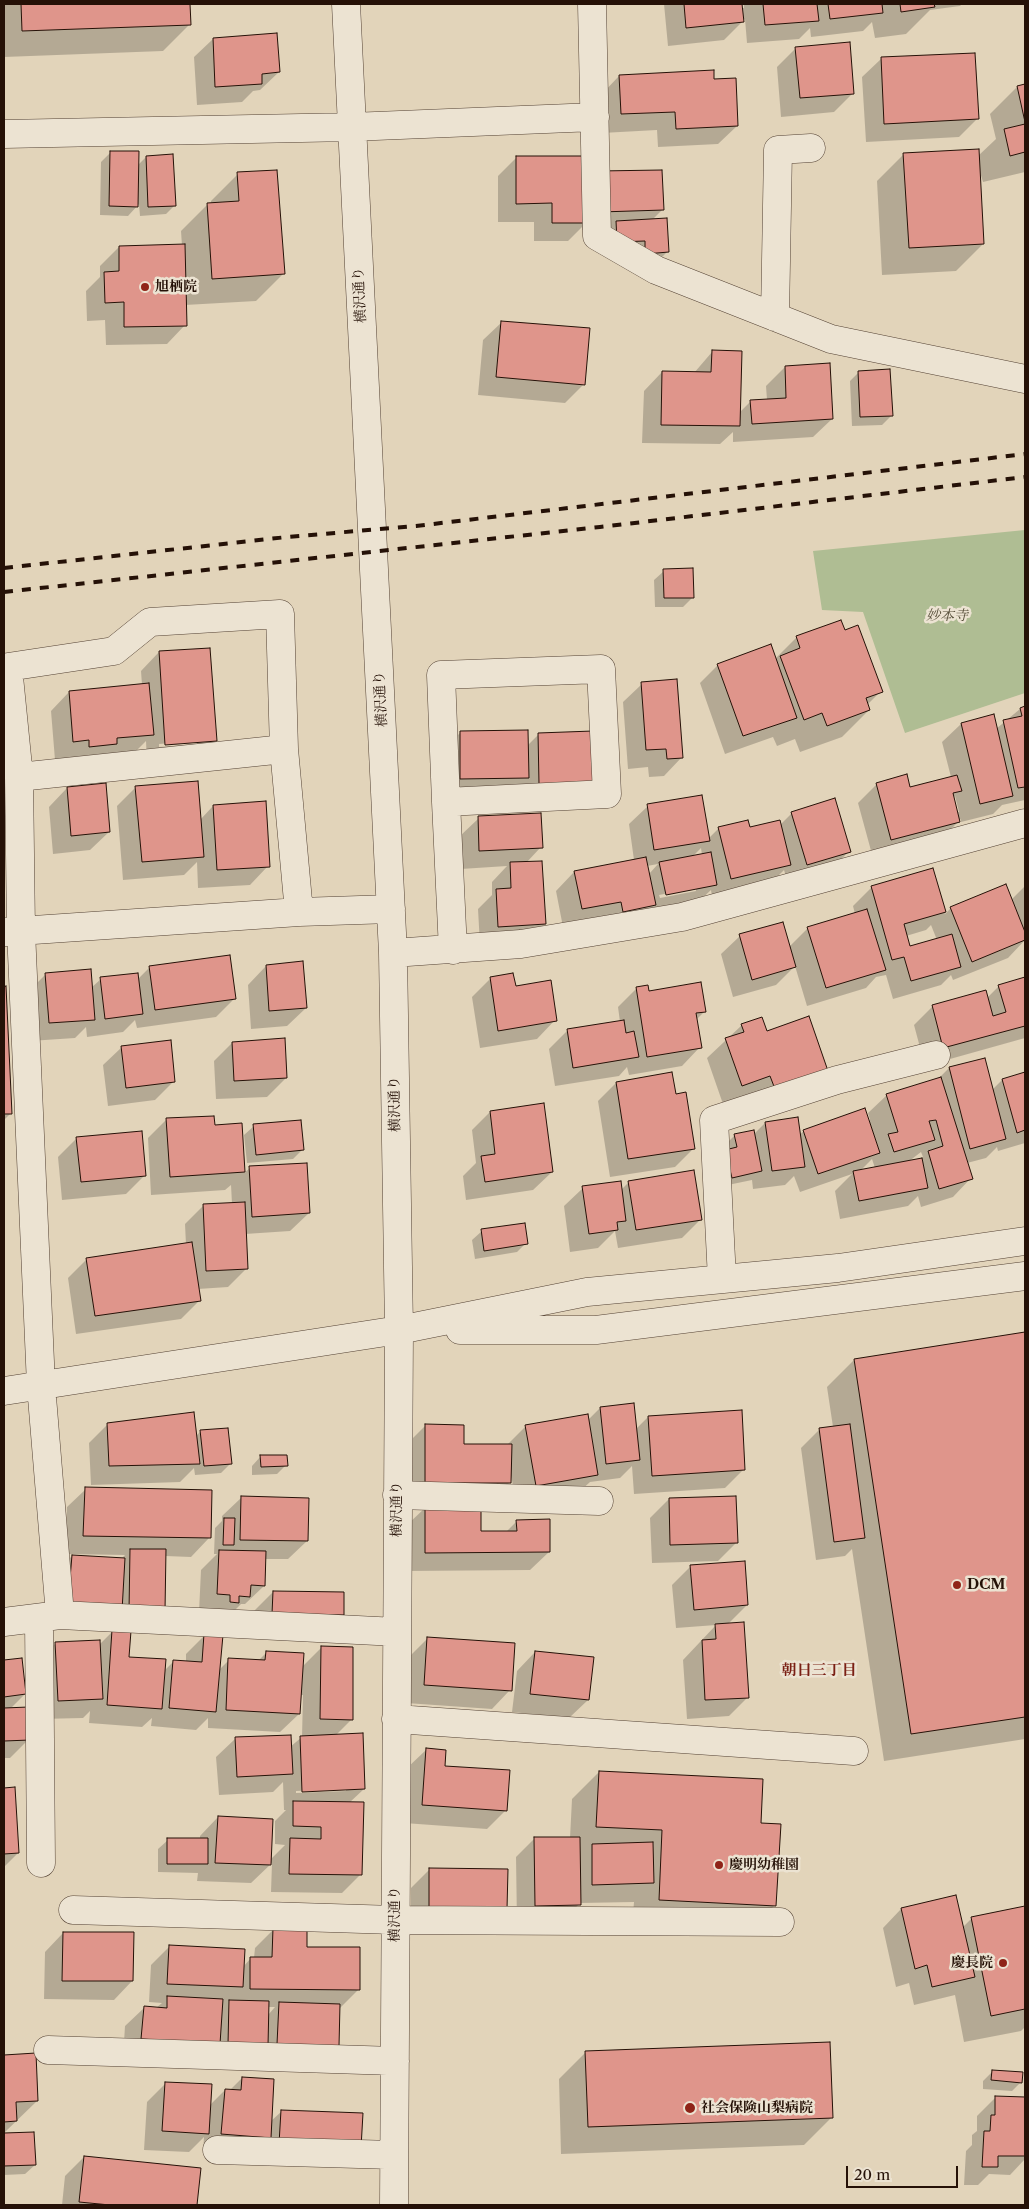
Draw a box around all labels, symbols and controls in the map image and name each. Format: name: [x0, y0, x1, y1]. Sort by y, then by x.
street label: 横沢通り: [350, 267, 370, 323]
place label: 旭栖院: [155, 279, 197, 295]
marker: 旭栖院: [139, 281, 151, 293]
park label: 妙本寺: [926, 608, 968, 624]
street label: 横沢通り: [371, 671, 391, 727]
street label: 横沢通り: [386, 1076, 404, 1132]
street label: 横沢通り: [389, 1481, 405, 1537]
place label: DCM: [967, 1577, 1005, 1593]
marker: DCM: [951, 1579, 963, 1591]
district label: 朝日三丁目: [782, 1662, 856, 1680]
place label: 慶明幼稚園: [729, 1857, 799, 1873]
marker: 慶明幼稚園: [713, 1859, 725, 1871]
street label: 横沢通り: [387, 1886, 403, 1942]
place label: 慶長院: [951, 1955, 993, 1971]
marker: 慶長院: [997, 1957, 1009, 1969]
place label: 社会保険山梨病院: [701, 2100, 813, 2116]
marker: 社会保険山梨病院: [683, 2101, 697, 2115]
scale bar: [849, 2156, 962, 2188]
text: 20 m: [854, 2165, 890, 2184]

